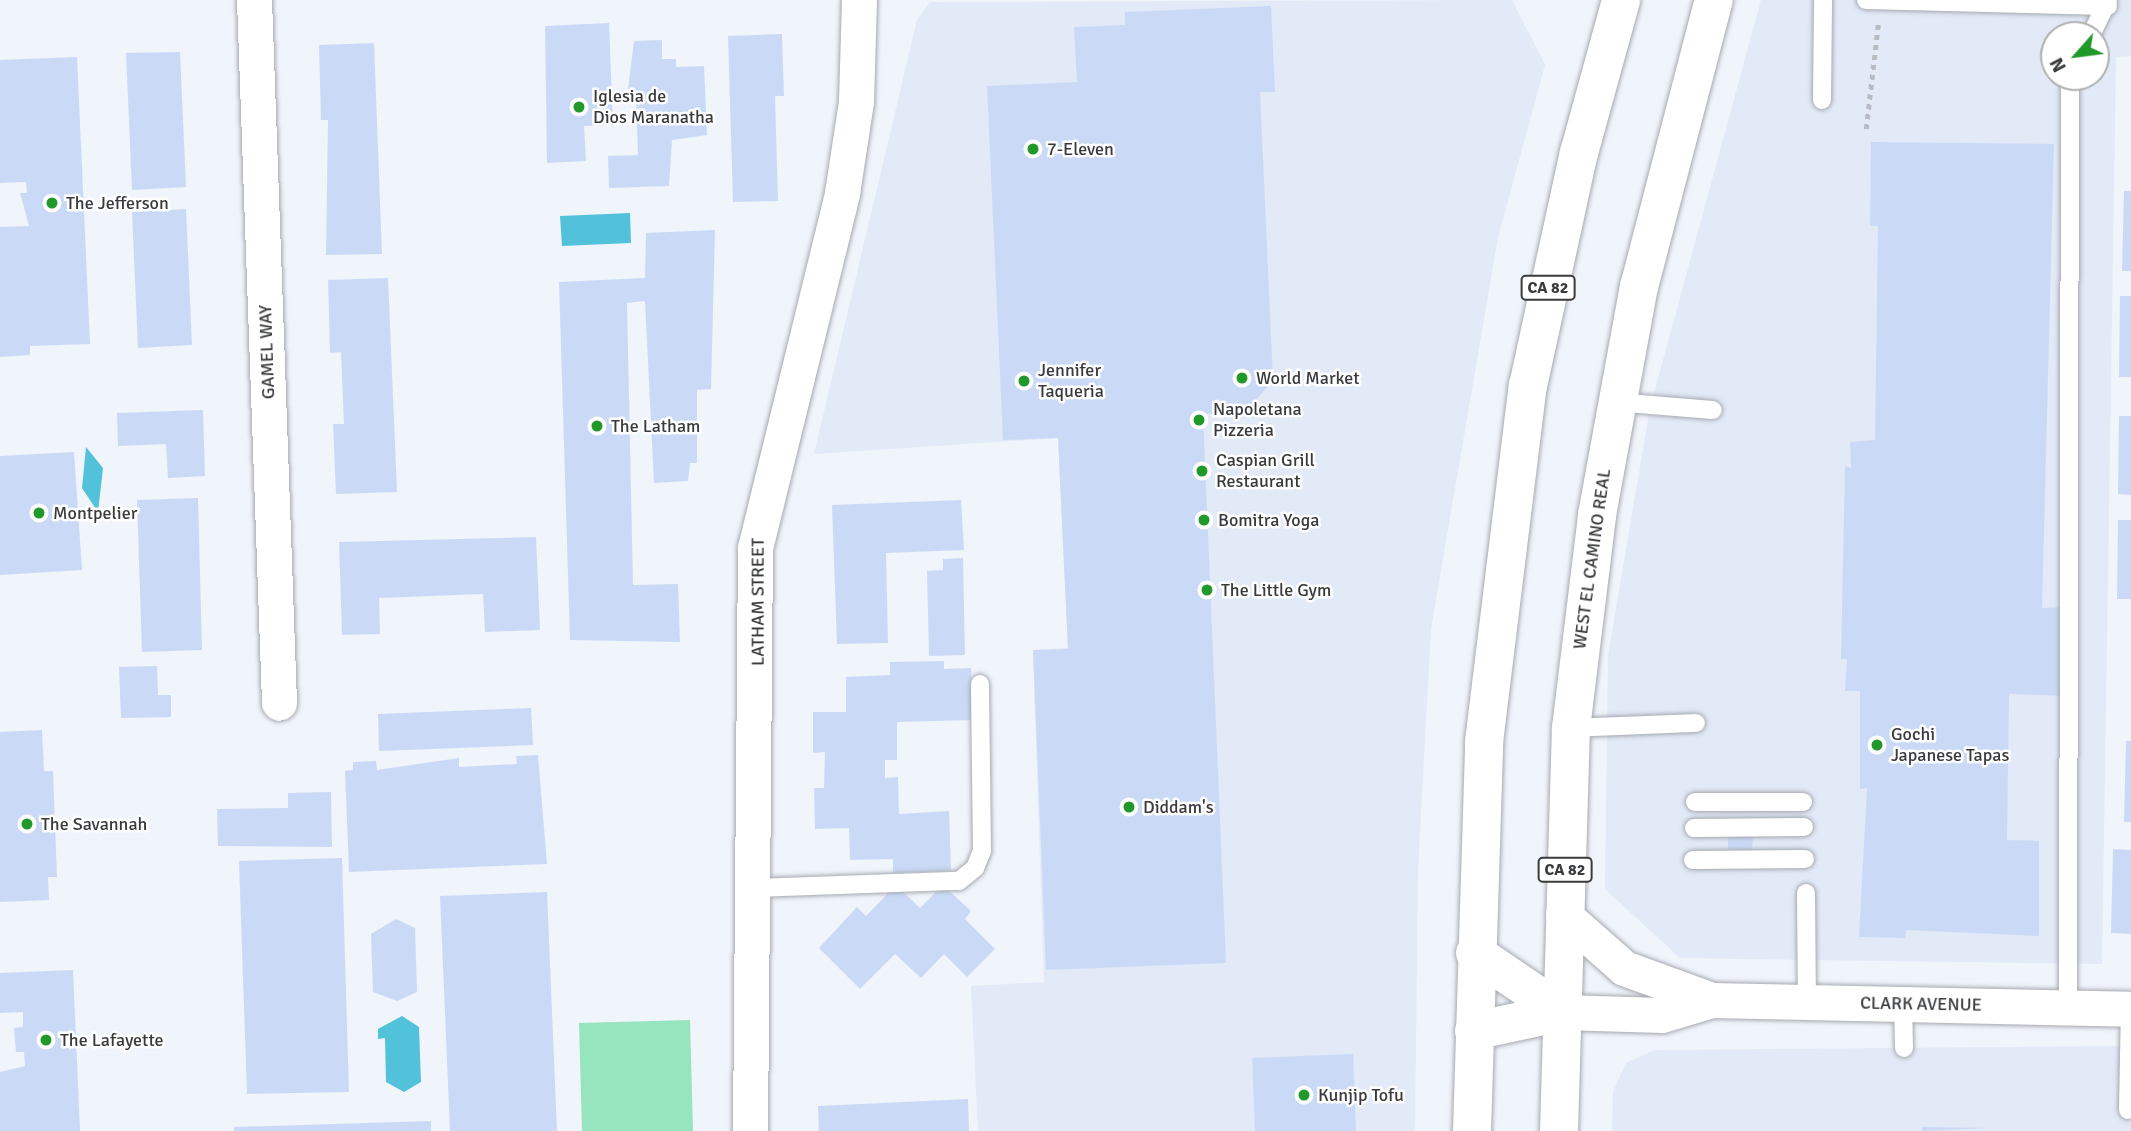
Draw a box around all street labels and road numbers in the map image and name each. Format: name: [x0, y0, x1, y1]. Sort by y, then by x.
road number: CA 82: [1520, 276, 1576, 300]
street label: GAMEL WAY: [255, 304, 279, 400]
street label: WEST EL CAMINO REAL: [1569, 467, 1615, 651]
street label: LATHAM STREET: [747, 538, 769, 666]
road number: CA 82: [1537, 858, 1593, 883]
street label: CLARK AVENUE: [1860, 992, 1982, 1016]

